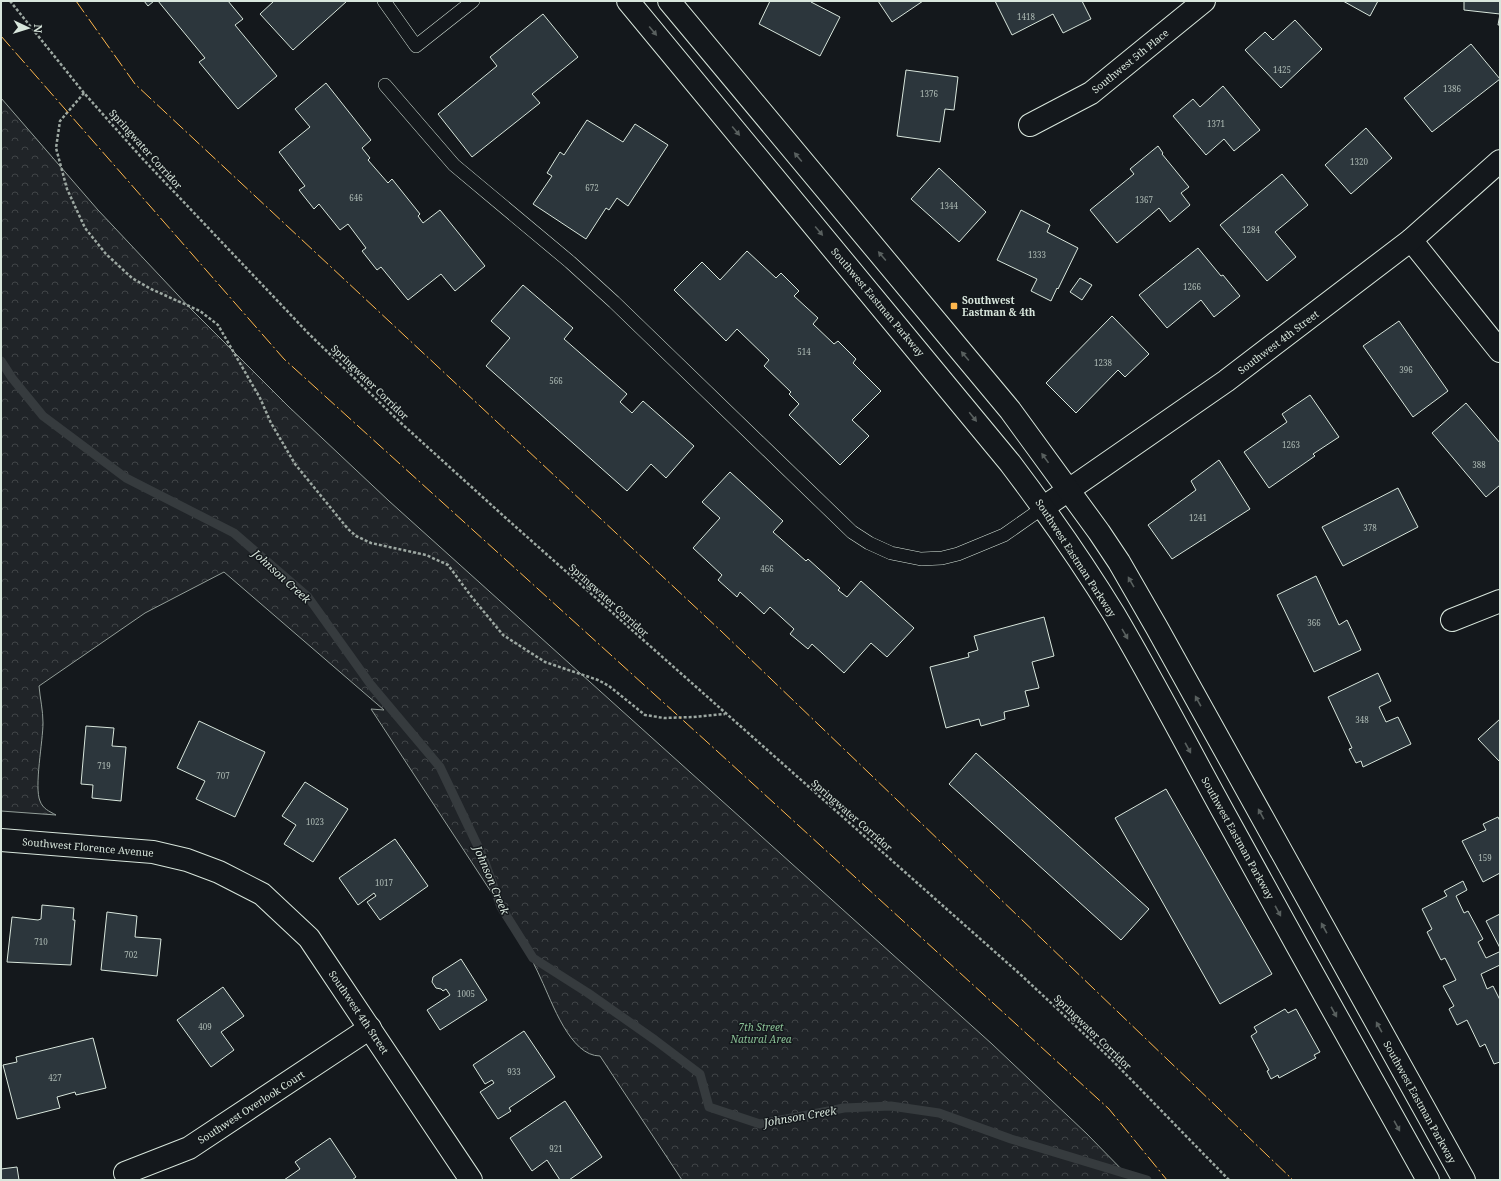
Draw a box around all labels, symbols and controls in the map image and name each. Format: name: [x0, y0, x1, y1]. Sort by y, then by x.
north arrow: [8, 8, 48, 48]
house number: 1418: [1017, 11, 1035, 22]
text: N: [31, 24, 46, 34]
one-way arrow: [648, 26, 657, 36]
street label: Southwest 5th Place: [1089, 26, 1171, 96]
house number: 1425: [1273, 64, 1291, 75]
house number: 1386: [1443, 83, 1461, 94]
house number: 1376: [920, 88, 938, 99]
street label: Springwater Corridor: [106, 106, 186, 192]
house number: 1371: [1207, 118, 1225, 129]
one-way arrow: [731, 126, 740, 136]
one-way arrow: [794, 151, 803, 162]
house number: 1320: [1350, 156, 1368, 167]
house number: 672: [585, 182, 599, 193]
house number: 646: [349, 192, 363, 203]
house number: 1367: [1135, 194, 1153, 205]
house number: 1344: [940, 200, 958, 211]
house number: 1284: [1242, 224, 1260, 235]
one-way arrow: [815, 226, 823, 236]
street label: Southwest Eastman Parkway: [828, 245, 928, 360]
house number: 1333: [1028, 249, 1046, 260]
one-way arrow: [877, 251, 886, 262]
house number: 1266: [1183, 281, 1201, 292]
place label: Southwest Eastman & 4th: [962, 293, 1036, 319]
marker: Southwest Eastman & 4th: [949, 301, 959, 311]
street label: Southwest 4th Street: [1235, 307, 1322, 377]
street label: Springwater Corridor: [328, 341, 412, 423]
house number: 514: [797, 346, 811, 357]
one-way arrow: [960, 351, 969, 362]
house number: 1238: [1094, 357, 1112, 368]
house number: 396: [1399, 364, 1413, 375]
house number: 566: [549, 375, 563, 386]
one-way arrow: [969, 412, 978, 422]
house number: 1263: [1282, 439, 1300, 450]
one-way arrow: [1041, 453, 1049, 464]
house number: 388: [1472, 459, 1486, 470]
street label: Southwest Eastman Parkway: [1033, 496, 1120, 620]
house number: 1241: [1189, 512, 1207, 523]
house number: 378: [1363, 522, 1377, 533]
water label: Johnson Creek: [248, 545, 315, 607]
street label: Springwater Corridor: [566, 560, 652, 640]
house number: 466: [760, 563, 774, 574]
one-way arrow: [1127, 576, 1134, 588]
house number: 366: [1307, 617, 1321, 628]
one-way arrow: [1122, 628, 1128, 640]
one-way arrow: [1194, 695, 1201, 707]
house number: 348: [1355, 714, 1369, 725]
one-way arrow: [1185, 742, 1191, 754]
house number: 719: [97, 760, 111, 771]
house number: 707: [216, 770, 230, 781]
street label: Southwest Eastman Parkway: [1198, 774, 1278, 902]
street label: Springwater Corridor: [809, 776, 896, 854]
one-way arrow: [1258, 809, 1264, 820]
house number: 1023: [306, 816, 324, 827]
street label: Southwest Florence Avenue: [22, 834, 154, 860]
water label: Johnson Creek: [470, 842, 513, 917]
house number: 159: [1478, 852, 1492, 863]
house number: 1017: [375, 877, 393, 888]
one-way arrow: [1274, 905, 1281, 917]
one-way arrow: [1321, 922, 1328, 934]
house number: 710: [34, 936, 48, 947]
house number: 702: [124, 949, 138, 960]
street label: Southwest 4th Street: [326, 967, 392, 1057]
house number: 1005: [457, 988, 475, 999]
street label: Springwater Corridor: [1051, 991, 1135, 1073]
one-way arrow: [1331, 1007, 1337, 1018]
park label: 7th Street Natural Area: [729, 1020, 792, 1046]
house number: 409: [198, 1021, 212, 1032]
one-way arrow: [1375, 1021, 1382, 1033]
street label: Southwest Eastman Parkway: [1380, 1038, 1460, 1166]
house number: 933: [507, 1066, 521, 1077]
street label: Southwest Overlook Court: [195, 1067, 308, 1147]
house number: 427: [48, 1072, 62, 1083]
water label: Johnson Creek: [761, 1102, 838, 1130]
one-way arrow: [1394, 1120, 1401, 1132]
house number: 921: [549, 1143, 563, 1154]

